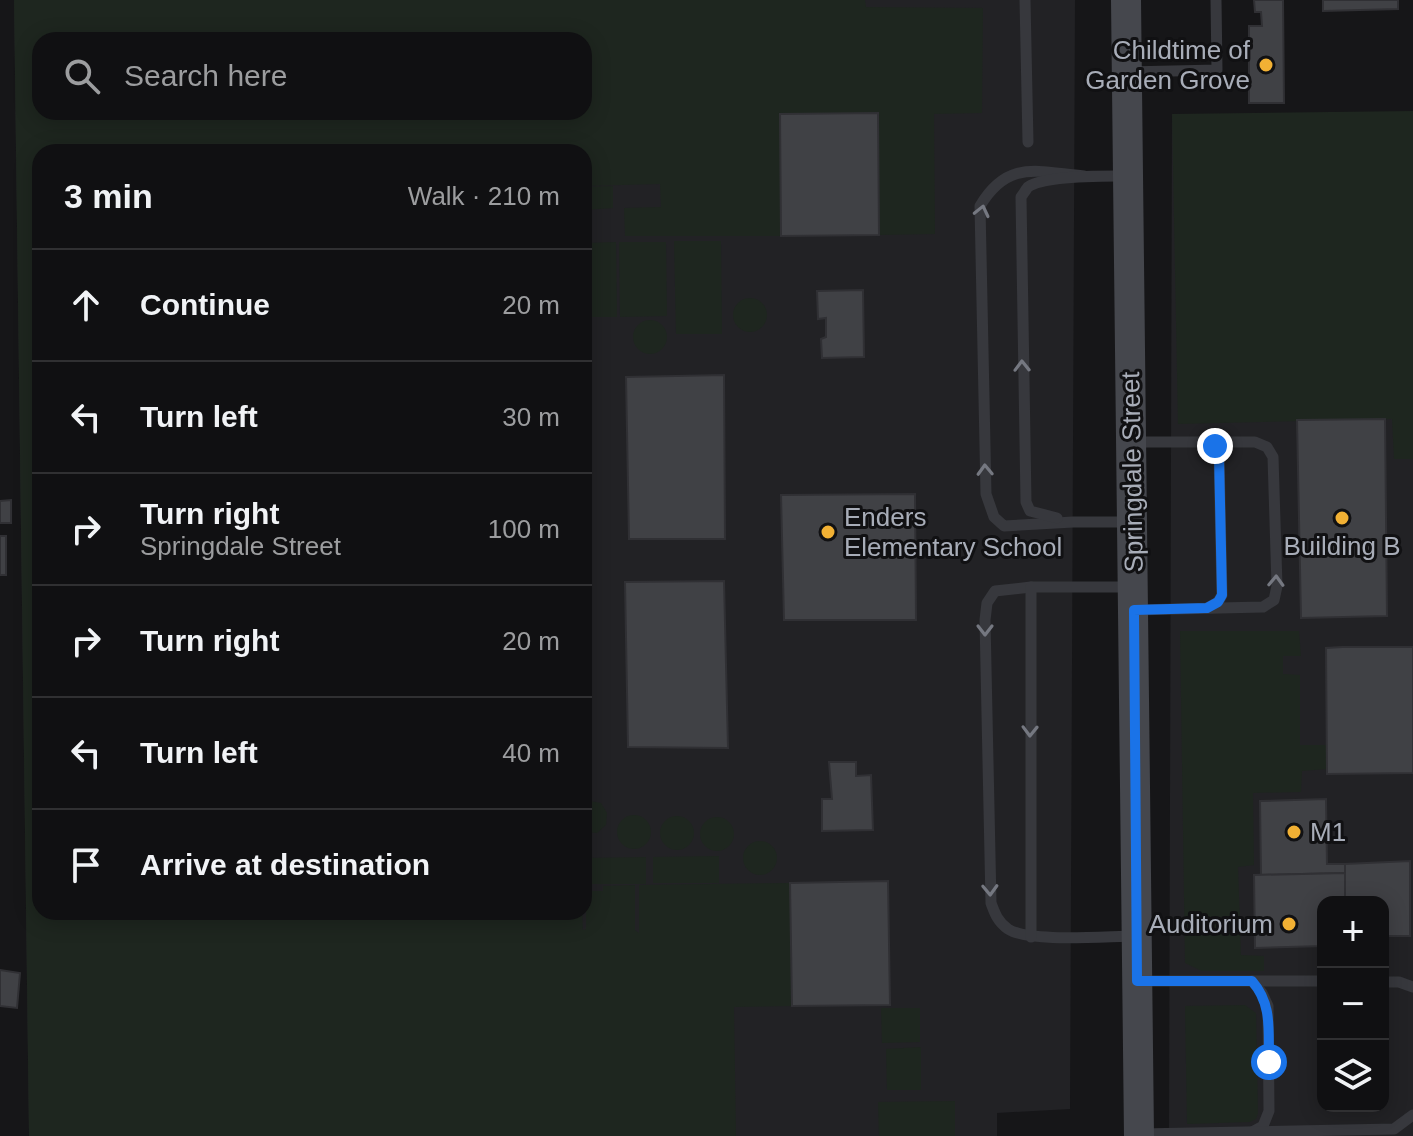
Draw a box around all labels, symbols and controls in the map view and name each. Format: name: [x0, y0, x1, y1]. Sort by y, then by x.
search box: [32, 32, 592, 120]
place label: Childtime of Garden Grove: [1085, 35, 1251, 95]
icon: search: [60, 54, 104, 98]
marker: Childtime of Garden Grove: [1257, 56, 1275, 74]
text: Search here: [124, 59, 287, 92]
text: 3 min: [64, 177, 153, 215]
text: Walk · 210 m: [408, 181, 560, 211]
one-way arrow: [973, 205, 990, 218]
icon: ahead: [64, 283, 108, 327]
text: Continue: [140, 288, 270, 321]
text: 20 m: [502, 290, 560, 320]
one-way arrow: [1014, 359, 1031, 372]
street label: Springdale Street: [1115, 371, 1149, 573]
icon: left: [64, 395, 108, 439]
text: Turn left: [140, 400, 258, 433]
text: 30 m: [502, 402, 560, 432]
route end: [1197, 428, 1233, 464]
one-way arrow: [977, 463, 994, 476]
text: Turn right: [140, 497, 279, 530]
place label: Enders Elementary School: [844, 502, 1062, 562]
icon: right: [64, 507, 108, 551]
marker: Building B: [1333, 509, 1351, 527]
text: 100 m: [488, 514, 560, 544]
marker: Enders Elementary School: [819, 523, 837, 541]
text: Springdale Street: [140, 531, 341, 561]
place label: Building B: [1283, 531, 1401, 561]
one-way arrow: [1267, 574, 1284, 587]
icon: right: [64, 619, 108, 663]
text: Turn right: [140, 624, 279, 657]
one-way arrow: [976, 624, 994, 637]
text: 20 m: [502, 626, 560, 656]
one-way arrow: [1021, 725, 1039, 738]
icon: left: [64, 731, 108, 775]
text: Turn left: [140, 736, 258, 769]
text: 40 m: [502, 738, 560, 768]
place label: M1: [1310, 817, 1346, 847]
marker: M1: [1285, 823, 1303, 841]
icon: arrive: [64, 843, 108, 887]
text: Arrive at destination: [140, 848, 430, 881]
one-way arrow: [982, 884, 999, 897]
map controls: [1317, 896, 1389, 1112]
button: +: [1317, 896, 1389, 968]
place label: Auditorium: [1149, 909, 1273, 939]
marker: Auditorium: [1280, 915, 1298, 933]
button: −: [1317, 968, 1389, 1040]
button: layers: [1317, 1040, 1389, 1112]
route start: [1251, 1044, 1287, 1080]

